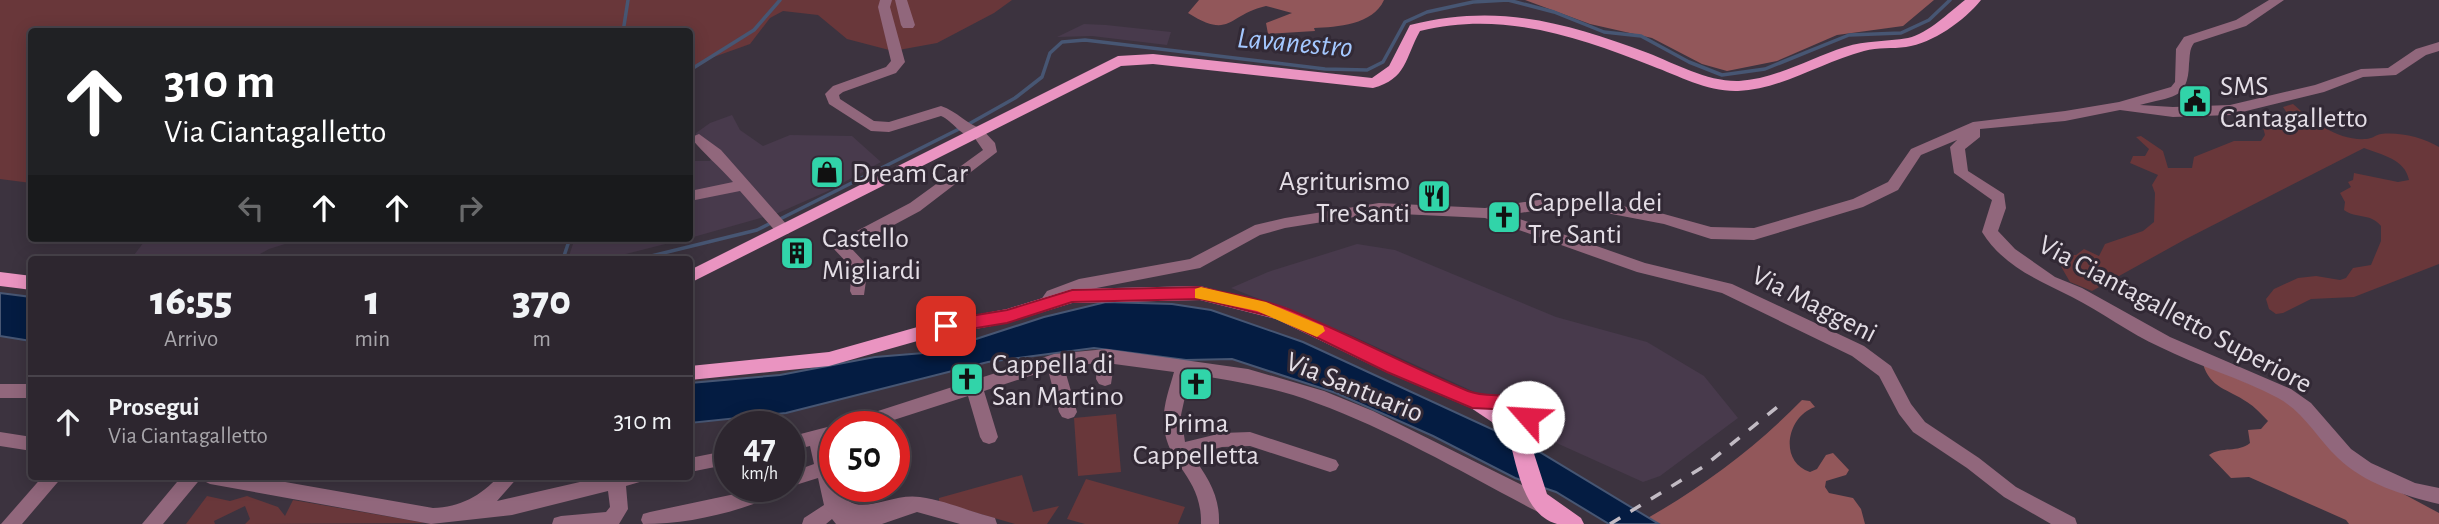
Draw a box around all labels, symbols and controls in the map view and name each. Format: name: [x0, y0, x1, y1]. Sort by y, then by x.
water label: Lavanestro: [1236, 23, 1354, 63]
icon: ahead: [49, 56, 140, 147]
text: 310 m: [164, 58, 275, 107]
place label: SMS Cantagalletto: [2220, 73, 2368, 133]
public building icon: SMS Cantagalletto: [2176, 82, 2214, 120]
text: Via Ciantagalletto: [164, 116, 386, 148]
shop icon: Dream Car: [808, 153, 846, 191]
place label: Dream Car: [852, 160, 968, 188]
place label: Agriturismo Tre Santi: [1279, 168, 1410, 228]
restaurant icon: Agriturismo Tre Santi: [1415, 177, 1453, 215]
icon: left: [232, 189, 270, 227]
icon: ahead: [305, 189, 343, 227]
icon: ahead: [378, 189, 416, 227]
icon: right: [451, 189, 489, 227]
place label: Cappella dei Tre Santi: [1528, 189, 1663, 249]
church icon: Cappella dei Tre Santi: [1485, 198, 1523, 236]
place label: Castello Migliardi: [822, 225, 921, 285]
street label: Via Ciantagalletto Superiore: [2034, 231, 2316, 399]
building icon: Castello Migliardi: [778, 234, 816, 272]
street label: Via Maggeni: [1747, 261, 1881, 348]
text: 16:55: [150, 280, 232, 322]
text: 1: [365, 280, 380, 322]
text: 370: [512, 280, 571, 322]
pin: [916, 296, 976, 356]
icon: arrive: [927, 307, 965, 345]
text: Arrivo: [164, 328, 218, 351]
text: min: [354, 328, 390, 351]
text: m: [532, 328, 551, 351]
street label: Via Santuario: [1282, 348, 1427, 428]
place label: Cappella di San Martino: [992, 351, 1124, 411]
church icon: Cappella di San Martino: [948, 360, 986, 398]
church icon: Prima Cappelletta: [1177, 365, 1215, 403]
position arrow: [1491, 380, 1565, 454]
text: Prosegui: [108, 394, 199, 420]
icon: ahead: [49, 403, 87, 441]
text: 310 m: [614, 408, 672, 434]
place label: Prima Cappelletta: [1133, 410, 1259, 470]
speed limit sign: 50: [819, 411, 910, 502]
text: Via Ciantagalletto: [108, 425, 268, 448]
text: 47: [743, 430, 776, 465]
text: km/h: [741, 465, 778, 483]

